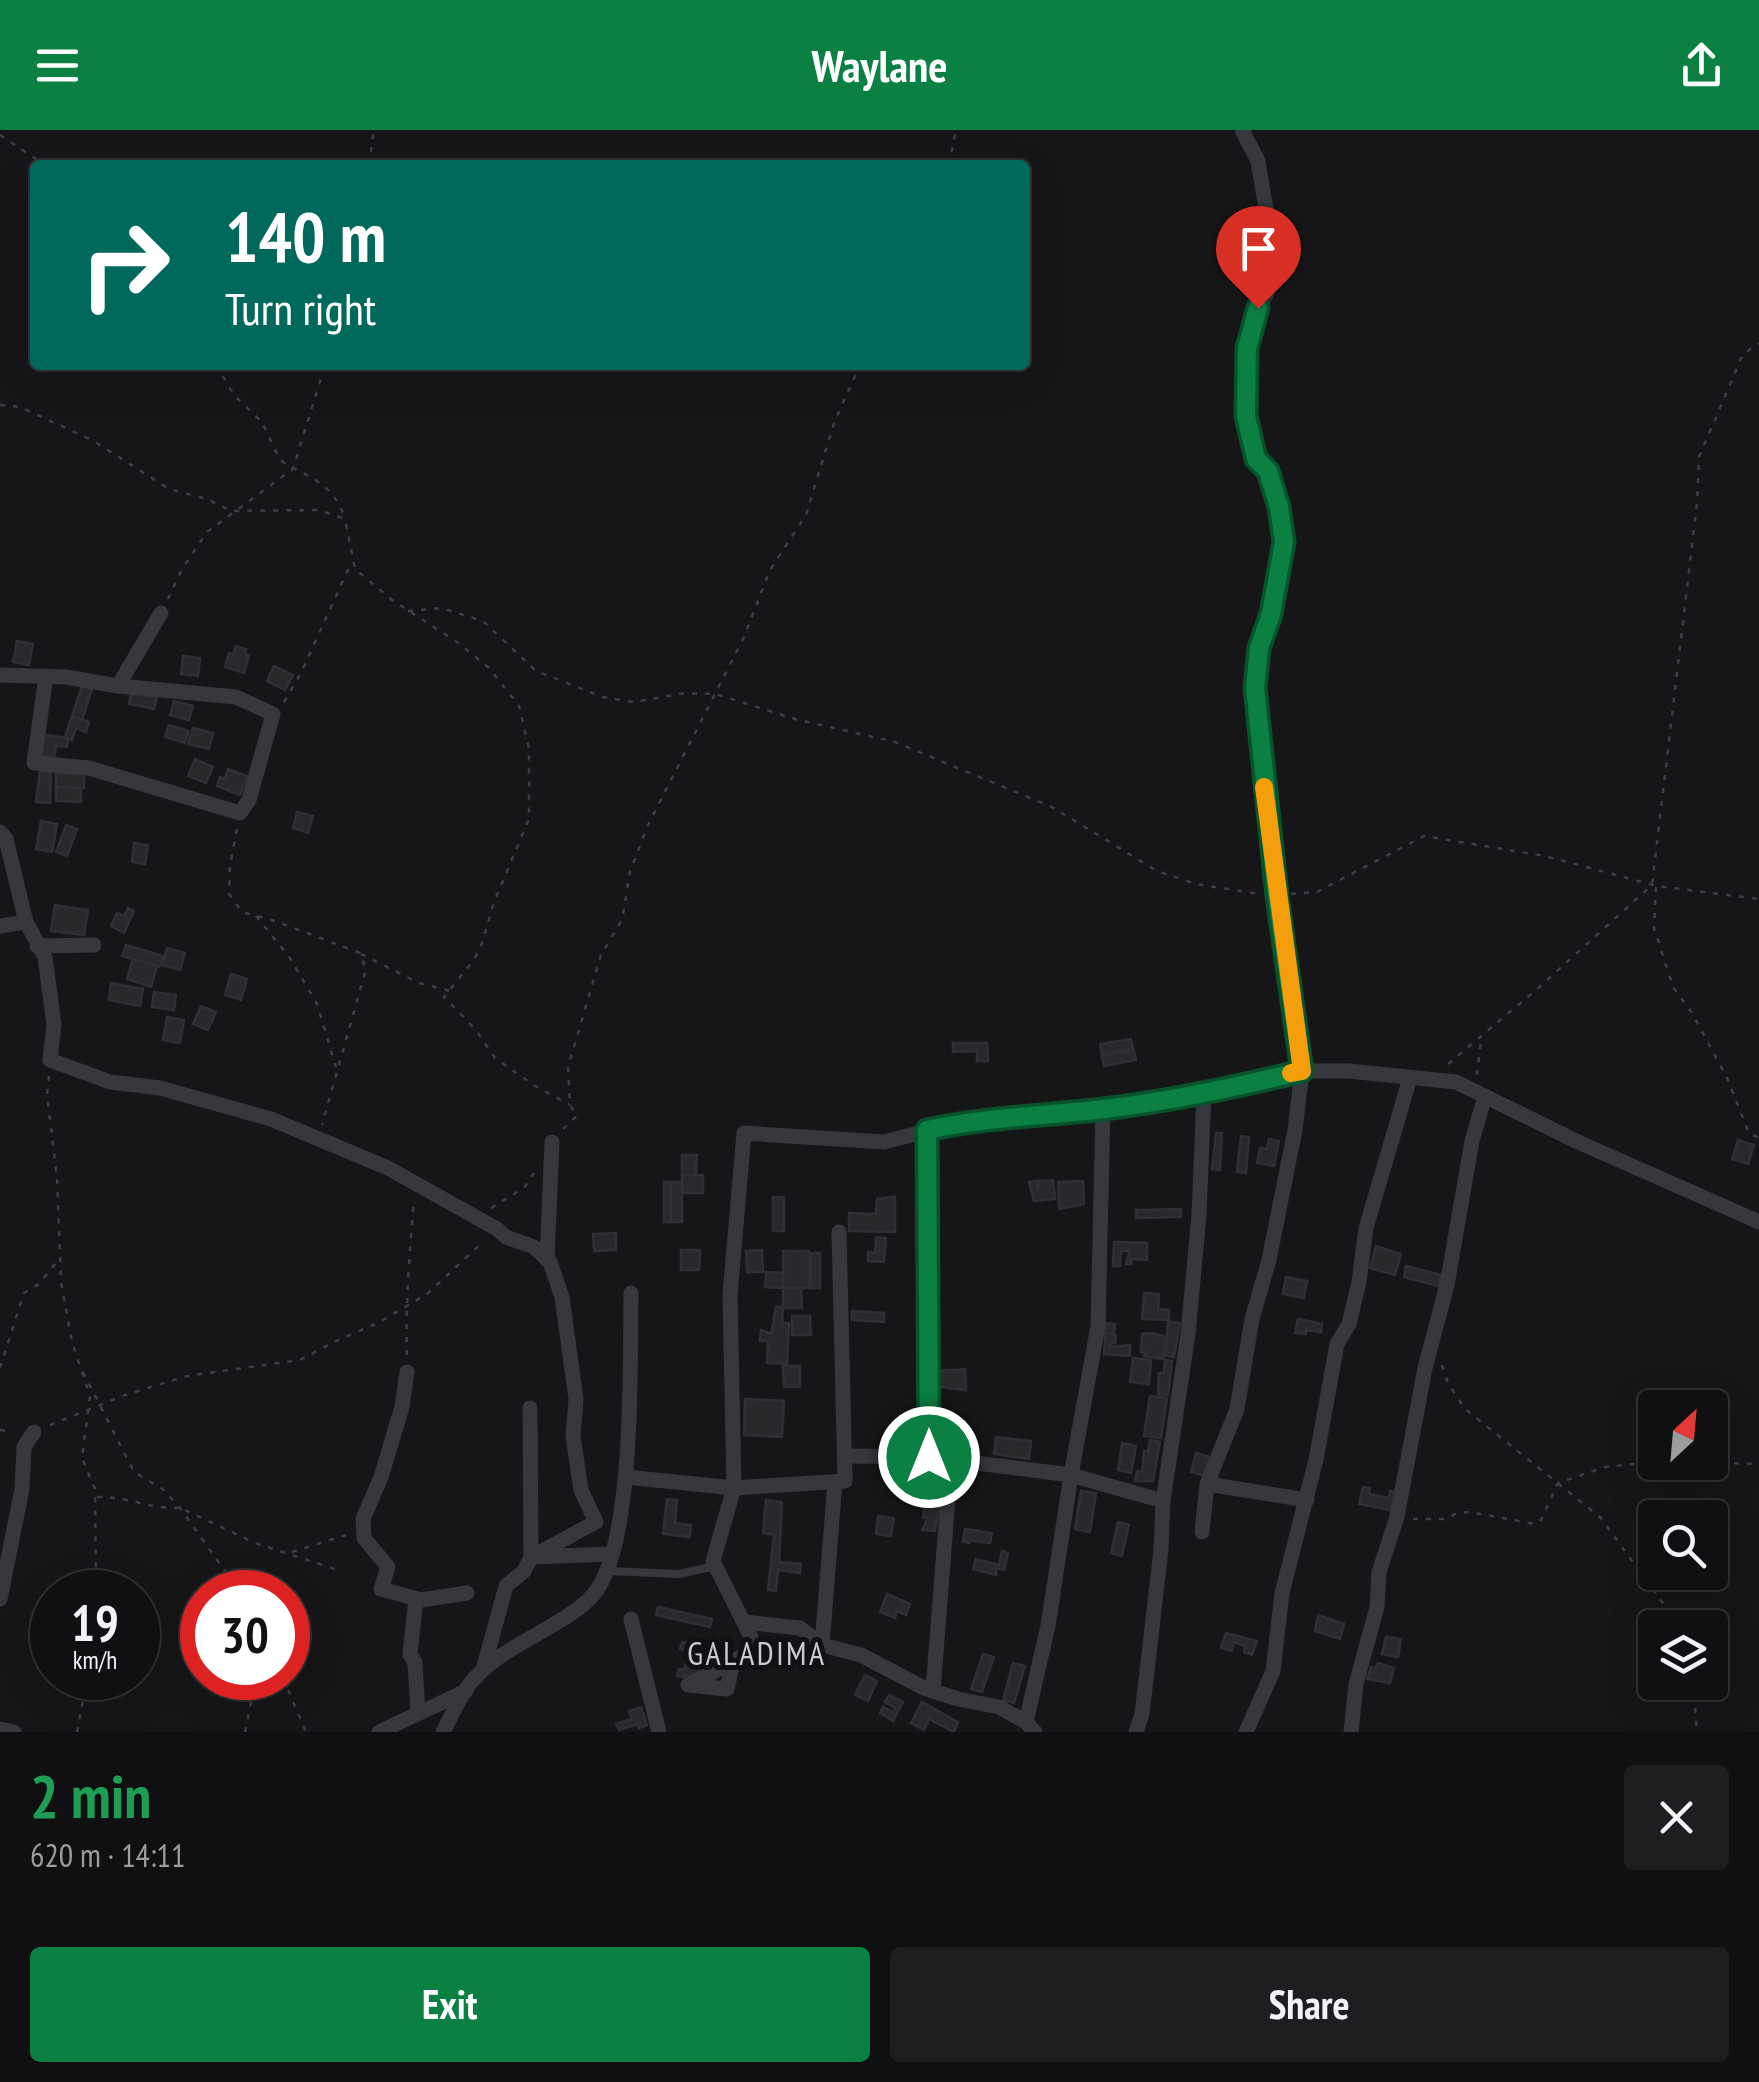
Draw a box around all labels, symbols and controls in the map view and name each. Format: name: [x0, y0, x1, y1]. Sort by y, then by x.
text: Waylane: [812, 36, 948, 94]
icon: menu: [30, 38, 85, 93]
icon: share: [1674, 38, 1729, 93]
text: 140 m: [225, 191, 386, 281]
icon: right: [60, 200, 190, 330]
pin: [1216, 206, 1301, 309]
icon: arrive: [1231, 221, 1286, 276]
text: Turn right: [225, 279, 376, 337]
north arrow: [1638, 1390, 1728, 1480]
map controls: [1638, 1390, 1728, 1700]
position arrow: [877, 1405, 981, 1509]
button: search: [1638, 1500, 1728, 1590]
speed limit sign: 30: [180, 1570, 310, 1700]
text: 19: [71, 1590, 119, 1655]
button: layers: [1638, 1610, 1728, 1700]
district label: GALADIMA: [687, 1632, 827, 1674]
text: km/h: [73, 1644, 117, 1676]
text: 2 min: [30, 1757, 151, 1835]
button: close: [1624, 1765, 1729, 1870]
text: 620 m · 14:11: [30, 1834, 185, 1876]
button: Exit: [30, 1947, 870, 2062]
button: Share: [890, 1947, 1729, 2062]

